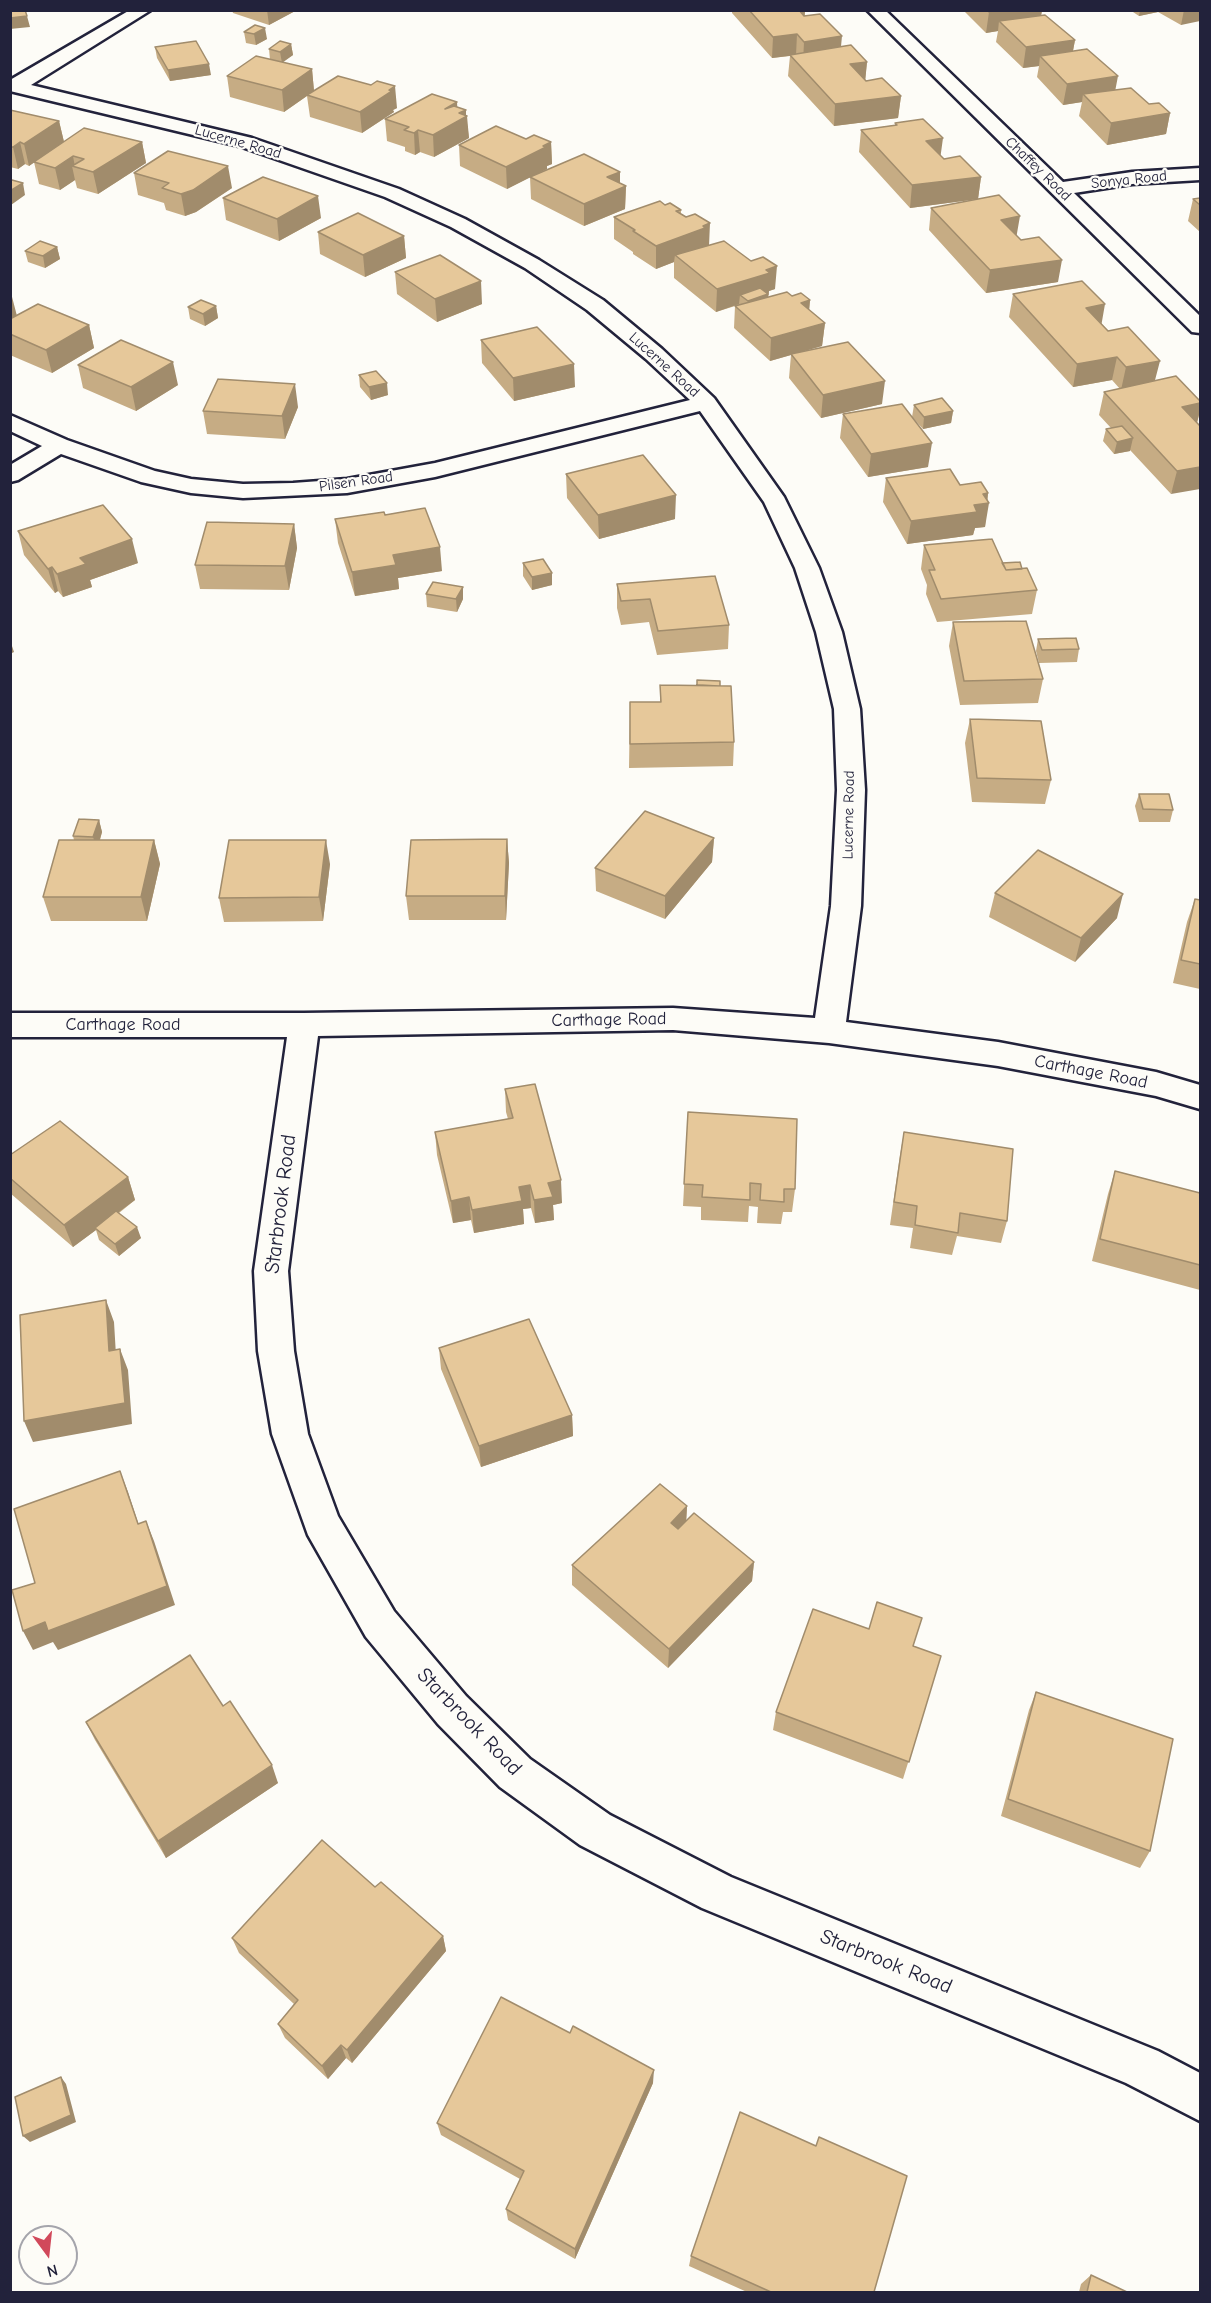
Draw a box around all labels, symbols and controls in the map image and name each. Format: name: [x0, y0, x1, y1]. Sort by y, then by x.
street label: Lucerne Road: [193, 121, 283, 163]
street label: Chaffey Road: [1001, 133, 1075, 205]
street label: Sonya Road: [1090, 167, 1168, 193]
street label: Lucerne Road: [625, 329, 703, 401]
street label: Pilsen Road: [318, 468, 394, 496]
street label: Lucerne Road: [839, 770, 859, 860]
street label: Carthage Road: [551, 1008, 667, 1032]
street label: Carthage Road: [65, 1014, 181, 1036]
street label: Carthage Road: [1032, 1050, 1150, 1094]
street label: Starbrook Road: [260, 1133, 302, 1275]
street label: Starbrook Road: [411, 1663, 527, 1781]
street label: Starbrook Road: [816, 1924, 956, 2000]
north arrow: [18, 2225, 78, 2285]
text: N: [45, 2260, 60, 2280]

